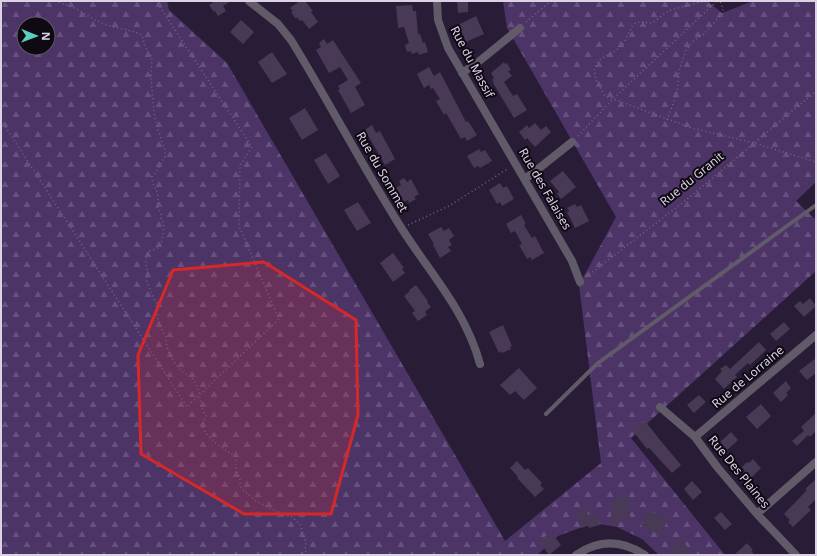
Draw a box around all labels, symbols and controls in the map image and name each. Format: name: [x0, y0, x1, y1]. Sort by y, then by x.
north arrow: [16, 16, 56, 56]
street label: Rue du Massif: [446, 23, 499, 101]
text: N: [39, 32, 54, 41]
street label: Rue du Sommet: [353, 128, 413, 216]
street label: Rue des Falaises: [515, 145, 576, 233]
street label: Rue du Granit: [656, 147, 728, 210]
street label: Rue de Lorraine: [708, 341, 788, 412]
street label: Rue Des Plaines: [705, 432, 774, 512]

